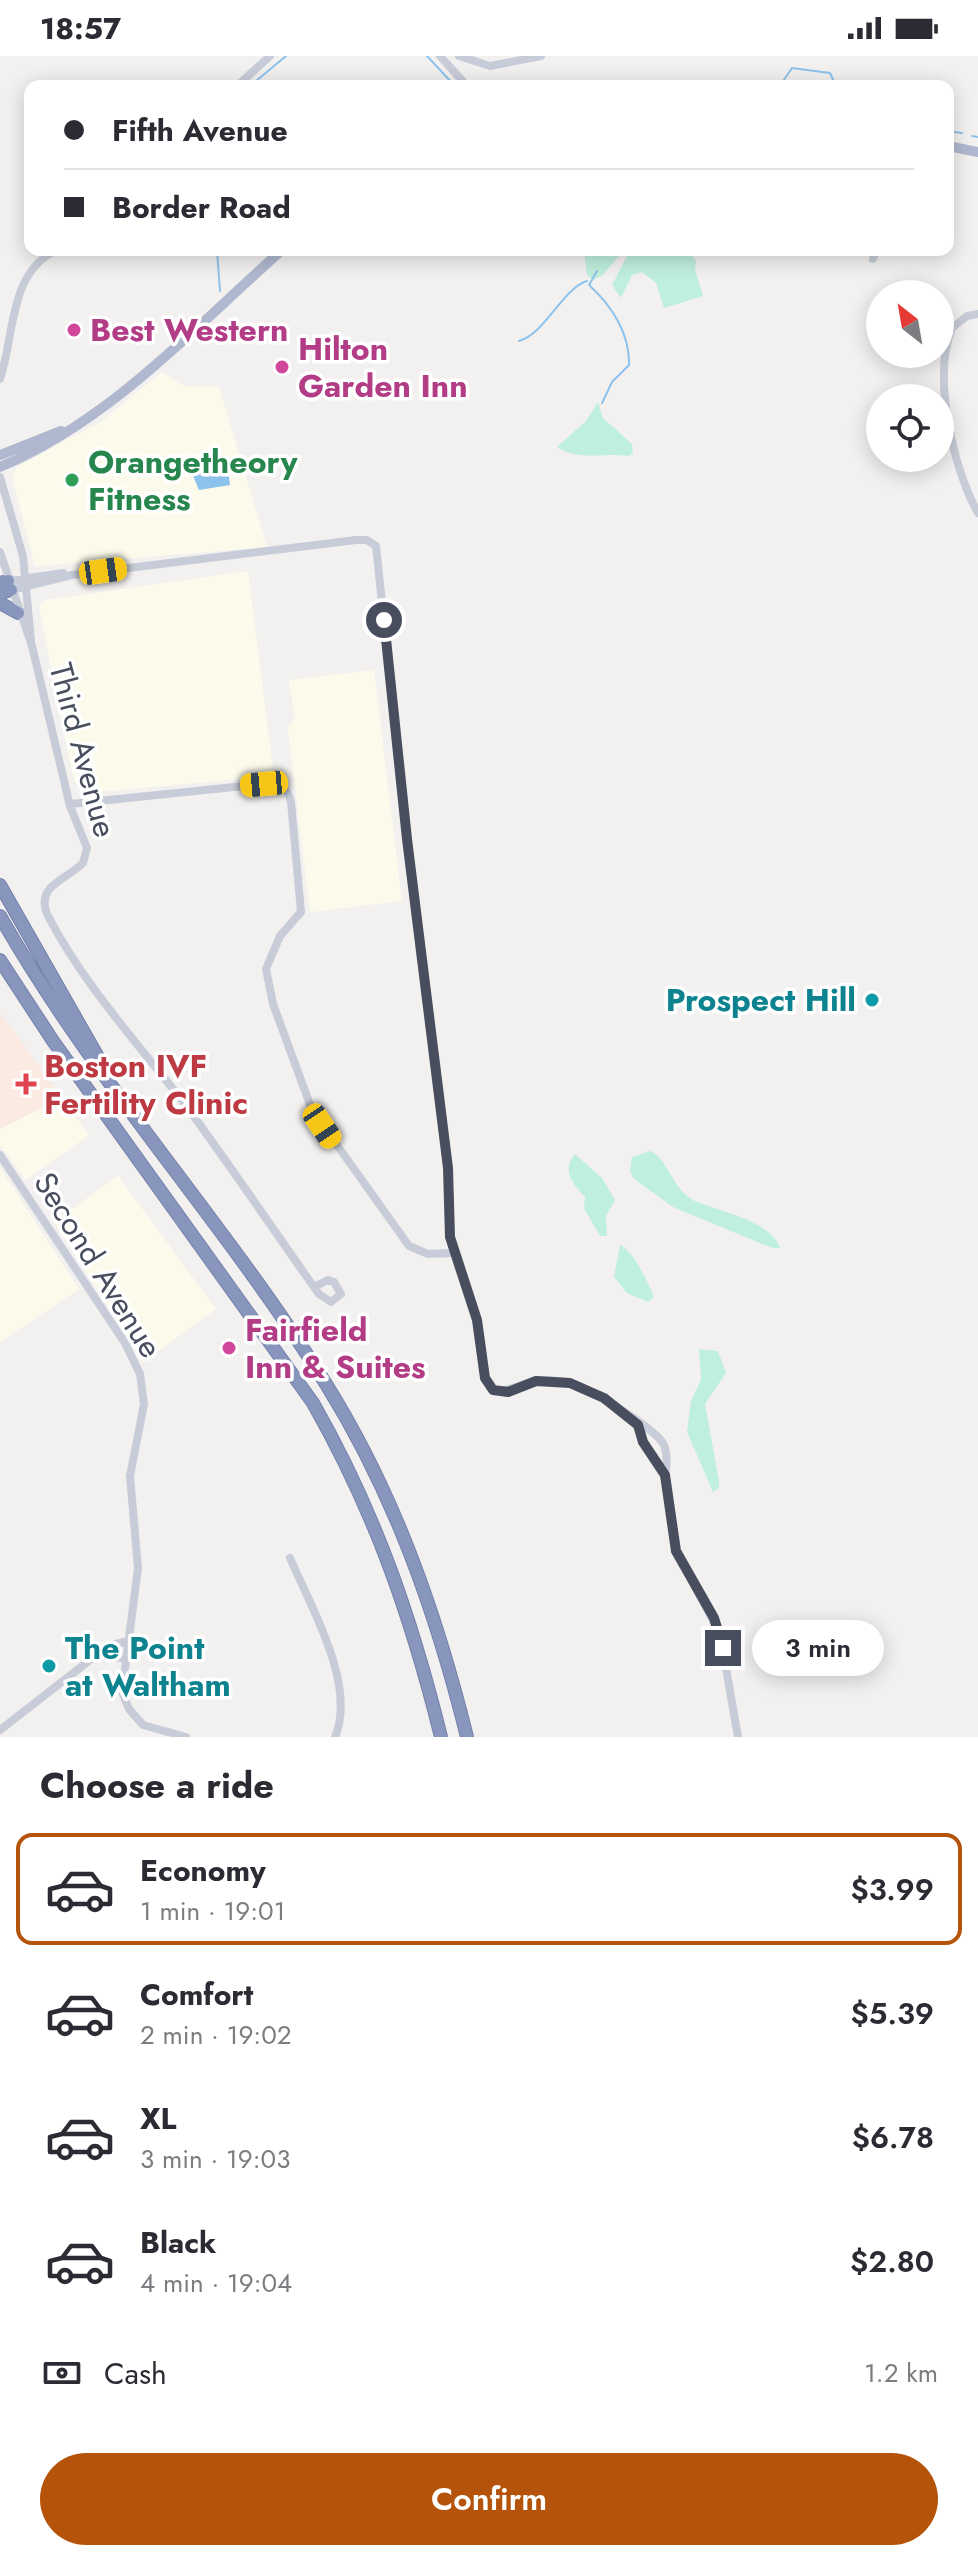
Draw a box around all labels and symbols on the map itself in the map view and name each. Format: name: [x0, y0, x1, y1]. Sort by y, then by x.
north arrow: [866, 280, 954, 368]
place label: Best Western: [90, 307, 288, 353]
marker: Best Western: [65, 321, 83, 339]
place label: Hilton Garden Inn: [298, 326, 468, 409]
marker: Hilton Garden Inn: [273, 358, 291, 376]
place label: Orangetheory Fitness: [88, 439, 298, 522]
marker: Orangetheory Fitness: [63, 471, 81, 489]
car: [78, 556, 128, 586]
route start: [366, 602, 402, 638]
street label: Third Avenue: [38, 658, 128, 842]
car: [239, 770, 289, 798]
place label: Prospect Hill: [666, 977, 856, 1023]
marker: Prospect Hill: [863, 991, 881, 1009]
place label: Boston IVF Fertility Clinic: [44, 1043, 248, 1126]
marker: Boston IVF Fertility Clinic: [15, 1073, 37, 1095]
car: [299, 1099, 345, 1153]
street label: Second Avenue: [23, 1163, 173, 1367]
place label: Fairfield Inn & Suites: [245, 1307, 426, 1390]
marker: Fairfield Inn & Suites: [220, 1339, 238, 1357]
callout: 3 min: [751, 1620, 883, 1676]
place label: The Point at Waltham: [65, 1625, 231, 1708]
route end: [705, 1630, 741, 1666]
marker: The Point at Waltham: [40, 1657, 58, 1675]

